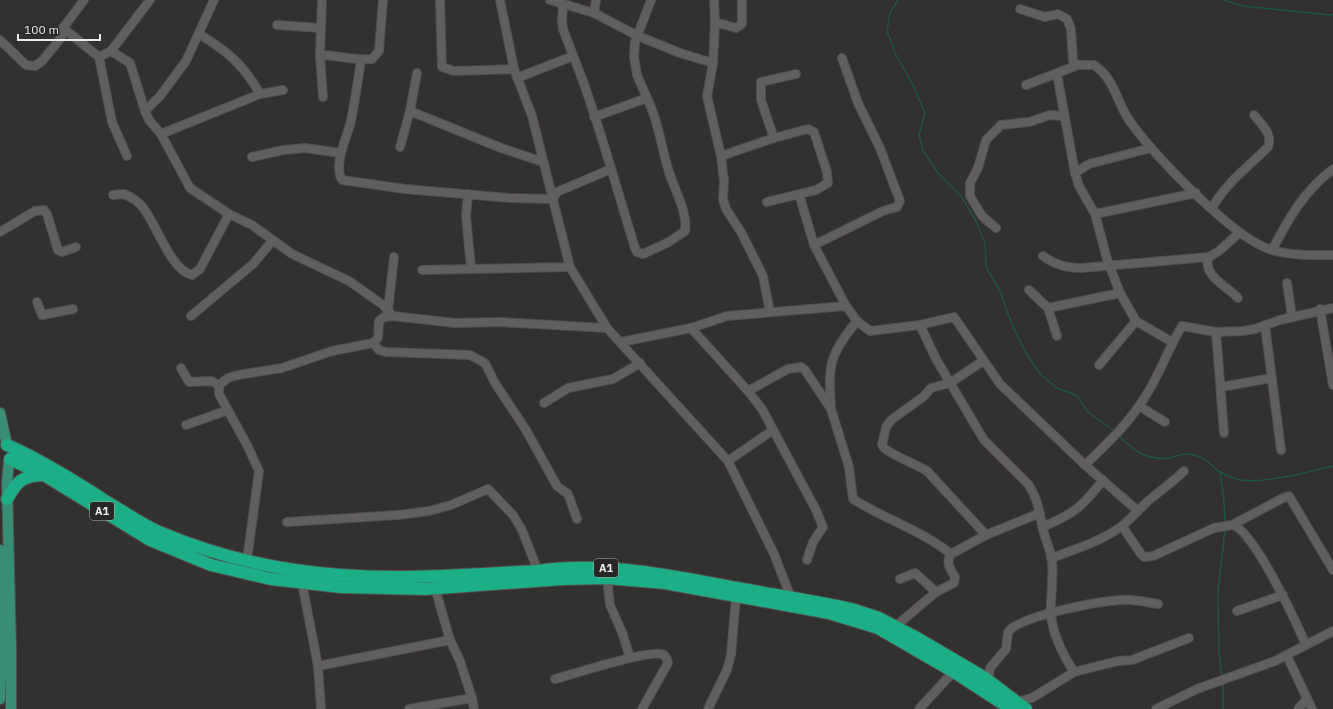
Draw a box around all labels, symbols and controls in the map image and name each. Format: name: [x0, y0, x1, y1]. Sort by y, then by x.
scale bar: [18, 16, 100, 42]
text: 100 m: [24, 22, 59, 37]
road number: A1: [90, 502, 114, 520]
road number: A1: [594, 559, 618, 577]

